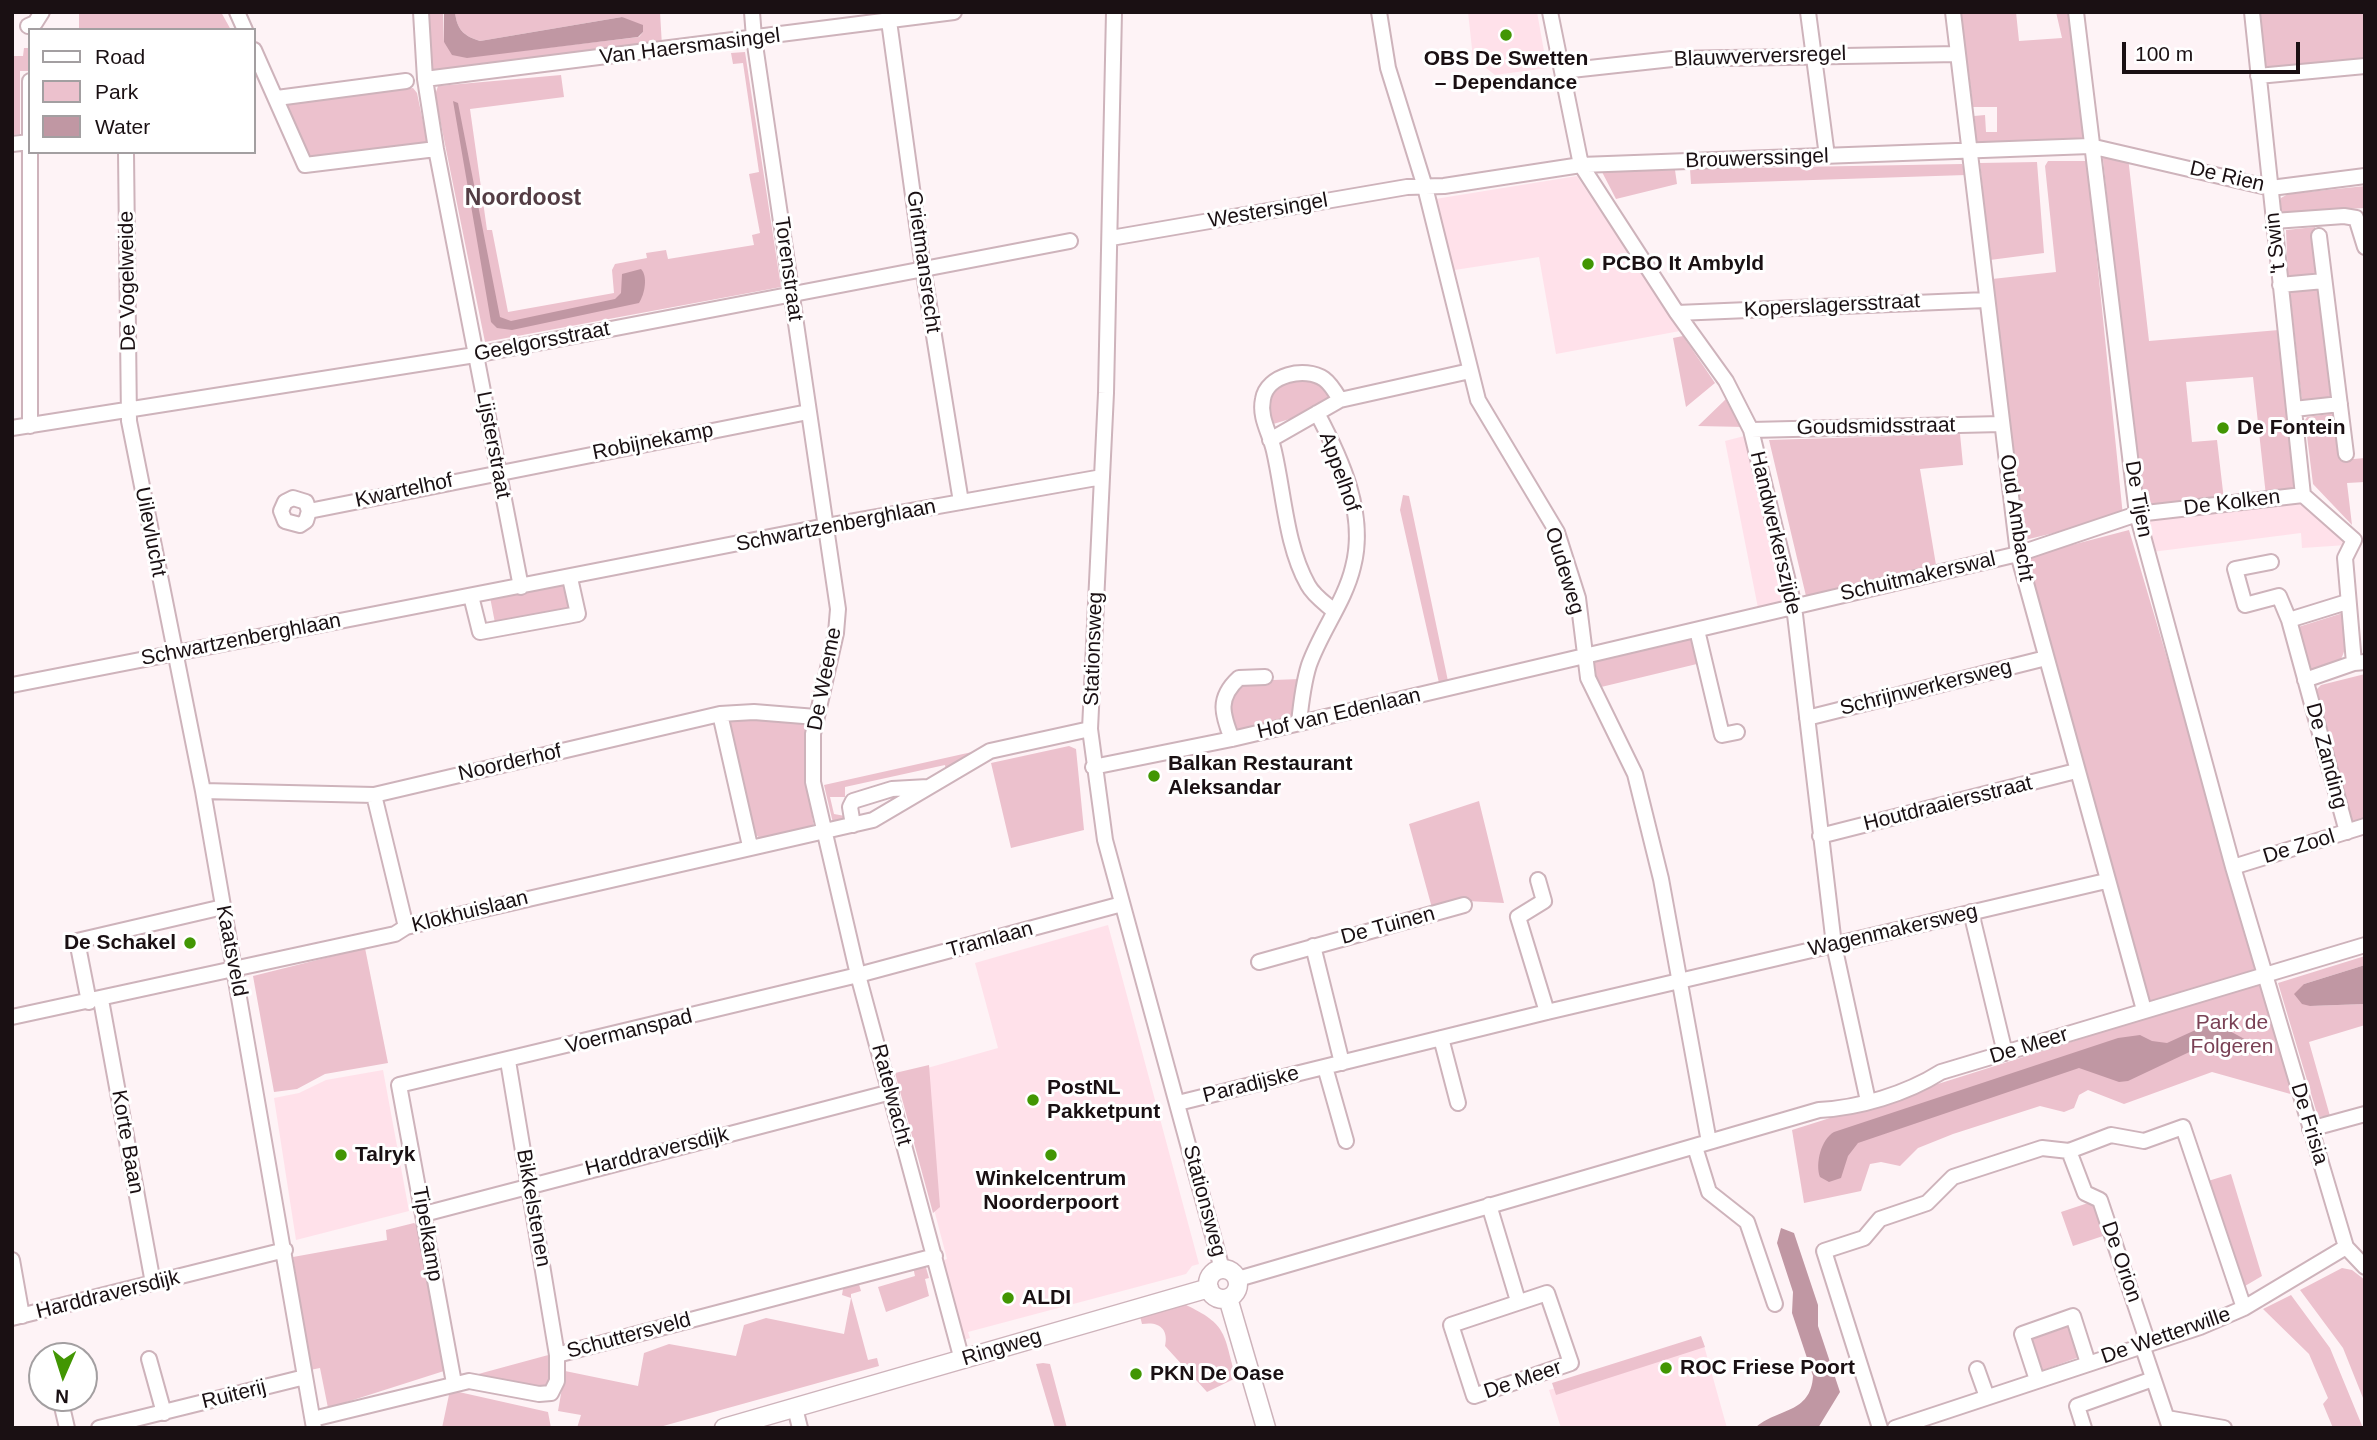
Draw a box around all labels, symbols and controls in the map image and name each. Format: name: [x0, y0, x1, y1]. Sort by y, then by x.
street label: Van Haersmasingel: [598, 23, 782, 71]
marker: OBS De Swetten – Dependance: [1498, 27, 1514, 43]
legend: [28, 28, 256, 154]
scale bar: [2125, 28, 2304, 72]
street label: Blauwverversregel: [1673, 41, 1847, 73]
text: 100 m: [2135, 42, 2193, 65]
text: Road: [95, 45, 145, 68]
place label: OBS De Swetten – Dependance: [1424, 46, 1588, 96]
text: Park: [95, 80, 138, 103]
text: Water: [95, 115, 150, 138]
street label: Brouwerssingel: [1685, 144, 1829, 174]
street label: De Rien: [2187, 156, 2267, 198]
district label: Noordoost: [465, 185, 581, 213]
street label: Westersingel: [1206, 188, 1330, 234]
street label: Grietmansrecht: [901, 189, 945, 335]
street label: De Vogelweide: [114, 211, 142, 351]
street label: 't Swin: [2260, 211, 2292, 275]
street label: Torenstraat: [768, 215, 808, 323]
place label: PCBO It Ambyld: [1602, 251, 1764, 277]
marker: PCBO It Ambyld: [1580, 256, 1596, 272]
street label: Koperslagersstraat: [1743, 289, 1921, 323]
street label: Geelgorsstraat: [472, 316, 612, 368]
street label: Lijsterstraat: [470, 389, 516, 501]
street label: Goudsmidsstraat: [1796, 413, 1956, 441]
place label: De Fontein: [2237, 415, 2345, 441]
street label: Robijnekamp: [590, 418, 716, 466]
marker: De Fontein: [2215, 420, 2231, 436]
street label: Appelhof: [1313, 429, 1365, 515]
street label: Handwerkerszijde: [1744, 449, 1806, 617]
street label: Oud Ambacht: [1994, 453, 2038, 583]
street label: De Tijen: [2119, 459, 2157, 539]
street label: Kwartelhof: [353, 468, 455, 514]
street label: Uilevlucht: [129, 485, 171, 579]
street label: De Kolken: [2182, 485, 2282, 521]
street label: Schwartzenberghlaan: [734, 494, 938, 558]
street label: Oudeweg: [1539, 524, 1589, 618]
street label: Schuitmakerswal: [1838, 547, 1998, 607]
street label: Stationsweg: [1079, 591, 1109, 707]
street label: Schwartzenberghlaan: [139, 608, 343, 672]
street label: De Weeme: [803, 625, 847, 733]
street label: Schrijnwerkersweg: [1837, 654, 2015, 722]
street label: Hof van Edenlaan: [1255, 683, 1423, 745]
street label: De Zanding: [2300, 700, 2352, 812]
street label: Noorderhof: [456, 739, 564, 787]
place label: Balkan Restaurant Aleksandar: [1168, 751, 1352, 801]
marker: Balkan Restaurant Aleksandar: [1146, 768, 1162, 784]
street label: Houtdraaiersstraat: [1861, 771, 2035, 837]
street label: De Zool: [2260, 824, 2338, 870]
street label: Klokhuislaan: [409, 885, 531, 939]
street label: Wagenmakersweg: [1806, 899, 1980, 963]
street label: De Tuinen: [1338, 901, 1438, 951]
street label: Kaatsveld: [210, 903, 252, 999]
street label: Tramlaan: [944, 916, 1036, 964]
place label: De Schakel: [64, 930, 176, 956]
marker: De Schakel: [182, 935, 198, 951]
street label: Voermanspad: [563, 1004, 695, 1060]
park label: Park de Folgeren: [2191, 1010, 2273, 1060]
street label: De Meer: [1987, 1022, 2071, 1070]
street label: Ratelwacht: [865, 1042, 917, 1148]
street label: Paradijske: [1200, 1061, 1302, 1109]
place label: PostNL Pakketpunt: [1047, 1075, 1160, 1125]
street label: De Frisia: [2285, 1080, 2333, 1168]
street label: Korte Baan: [105, 1088, 149, 1196]
marker: PostNL Pakketpunt: [1025, 1092, 1041, 1108]
street label: Harddraversdijk: [583, 1122, 731, 1182]
place label: Talryk: [355, 1142, 415, 1168]
street label: Stationsweg: [1177, 1142, 1231, 1260]
marker: Talryk: [333, 1147, 349, 1163]
street label: Bikkelstenen: [510, 1147, 556, 1269]
marker: Winkelcentrum Noorderpoort: [1043, 1147, 1059, 1163]
place label: Winkelcentrum Noorderpoort: [976, 1166, 1126, 1216]
street label: Tipelkamp: [406, 1184, 448, 1284]
street label: De Orion: [2095, 1218, 2147, 1306]
street label: Harddraversdijk: [34, 1265, 182, 1325]
place label: ALDI: [1022, 1285, 1071, 1311]
marker: ALDI: [1000, 1290, 1016, 1306]
street label: De Wetterwille: [2098, 1302, 2234, 1370]
street label: Schuttersveld: [564, 1307, 694, 1365]
street label: Ringweg: [959, 1324, 1045, 1372]
north arrow: [28, 1342, 98, 1412]
street label: De Meer: [1481, 1355, 1565, 1405]
place label: ROC Friese Poort: [1680, 1355, 1855, 1381]
marker: ROC Friese Poort: [1658, 1360, 1674, 1376]
place label: PKN De Oase: [1150, 1361, 1284, 1387]
marker: PKN De Oase: [1128, 1366, 1144, 1382]
street label: Ruiterij: [199, 1375, 269, 1415]
text: N: [55, 1386, 69, 1407]

